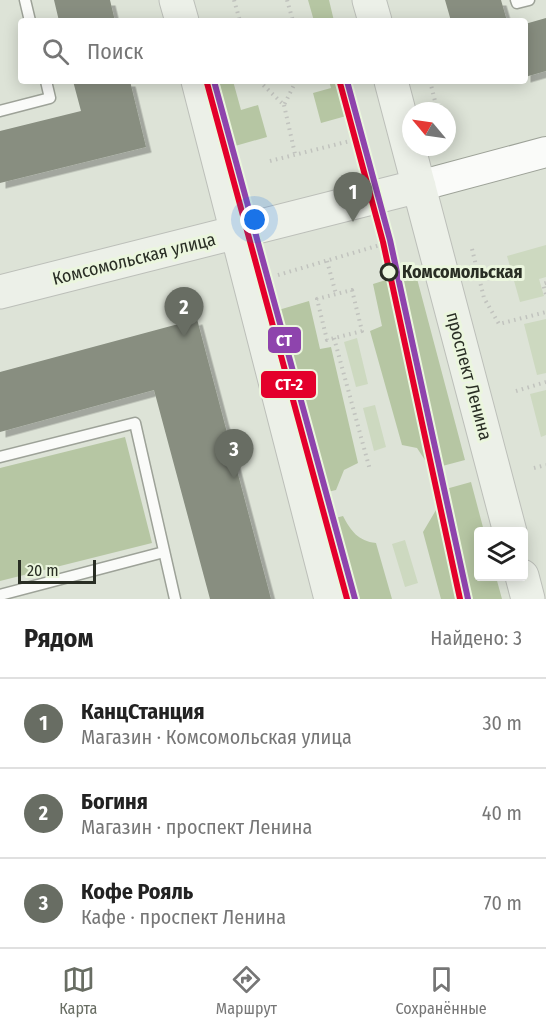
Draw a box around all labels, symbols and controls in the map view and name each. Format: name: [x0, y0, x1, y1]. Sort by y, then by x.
search box: [18, 18, 528, 84]
icon: search: [39, 35, 72, 68]
text: Поиск: [87, 38, 143, 65]
north arrow: [402, 102, 456, 156]
pin: 1: [334, 172, 372, 222]
your location: [240, 205, 269, 234]
street label: Комсомольская улица: [50, 228, 218, 290]
place label: Комсомольская: [402, 261, 523, 283]
marker: Комсомольская: [380, 263, 398, 281]
pin: 2: [164, 288, 204, 337]
street label: проспект Ленина: [441, 309, 497, 443]
line badge: СТ: [267, 326, 302, 354]
text: СТ: [276, 331, 292, 350]
line badge: СТ-2: [260, 370, 317, 399]
text: СТ-2: [275, 375, 304, 394]
pin: 3: [214, 430, 254, 479]
map controls: [474, 527, 528, 581]
button: layers: [474, 527, 528, 581]
scale bar: [18, 557, 96, 584]
text: 20 m: [27, 561, 58, 580]
text: Рядом: [24, 623, 93, 654]
text: Найдено: 3: [430, 626, 522, 650]
text: КанцСтанция: [81, 698, 205, 725]
text: 1: [39, 711, 48, 735]
text: 30 m: [482, 711, 522, 735]
text: Магазин · Комсомольская улица: [81, 725, 352, 749]
text: Богиня: [81, 788, 148, 815]
text: 2: [39, 801, 48, 825]
text: 40 m: [482, 801, 522, 825]
text: Магазин · проспект Ленина: [81, 815, 312, 839]
text: Кофе Рояль: [81, 878, 193, 905]
text: 3: [39, 891, 48, 915]
text: 70 m: [484, 891, 522, 915]
text: Кафе · проспект Ленина: [81, 905, 286, 929]
tab: Карта: [59, 963, 97, 1018]
tab: Маршрут: [216, 963, 277, 1018]
tab: Сохранённые: [395, 963, 487, 1018]

